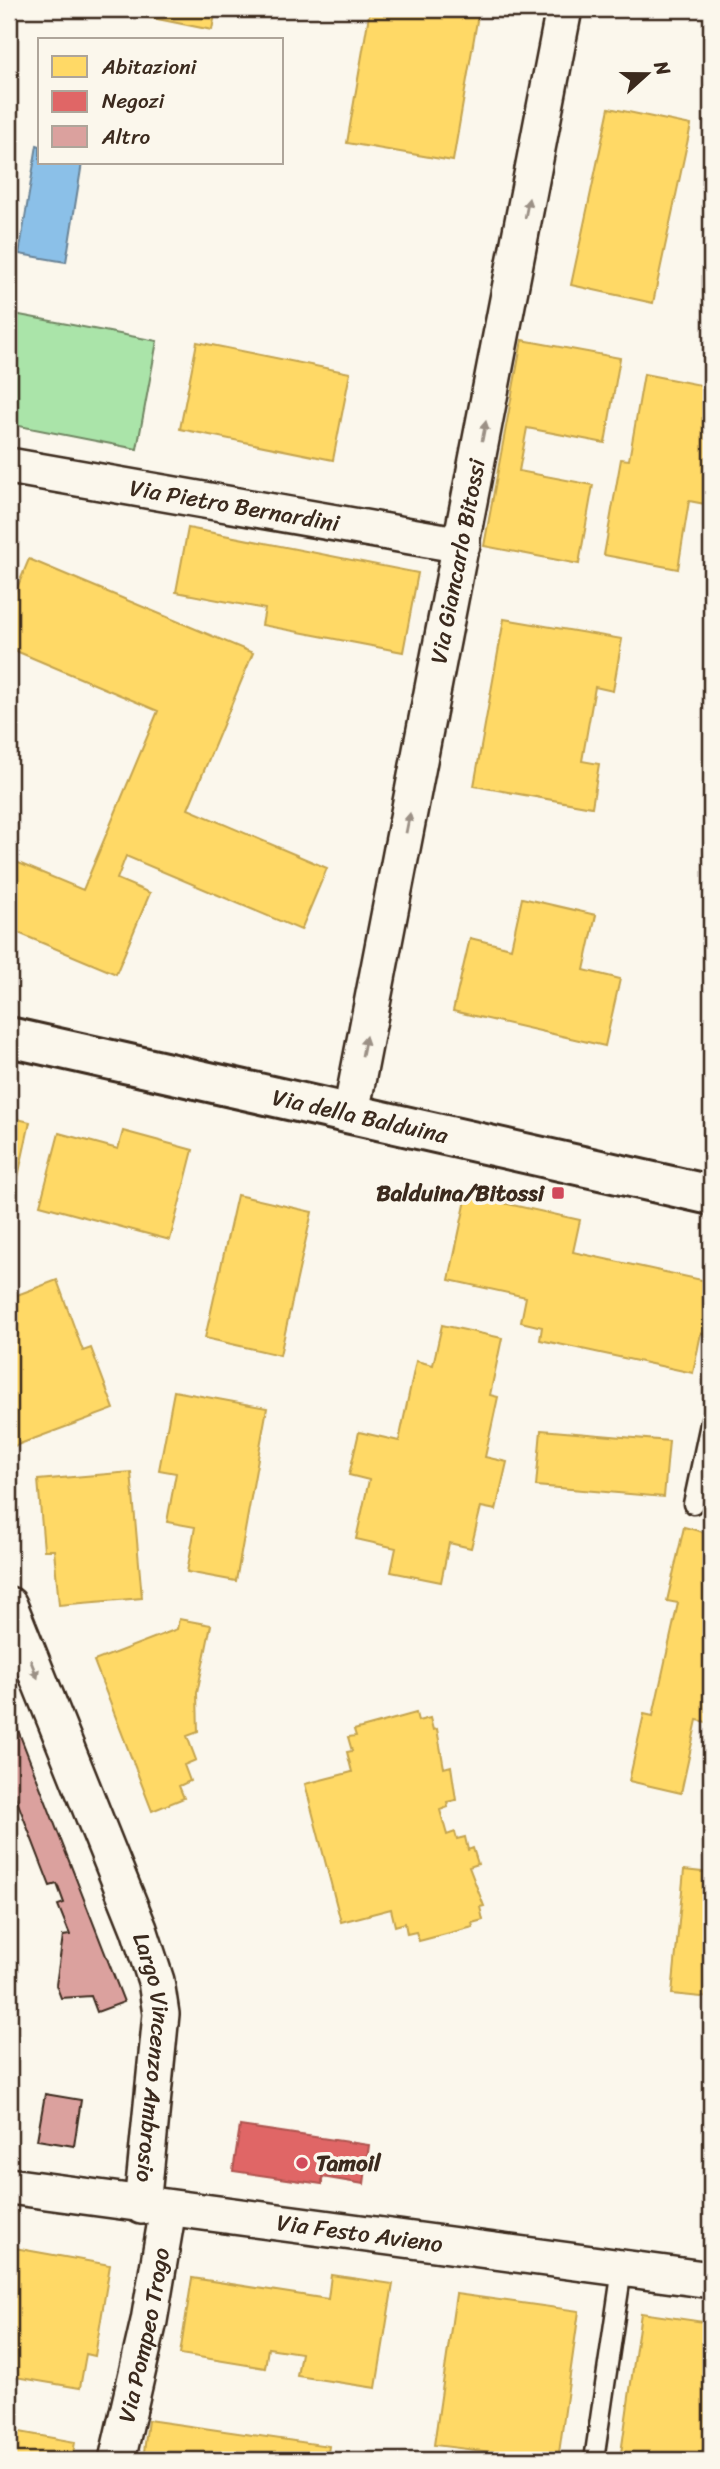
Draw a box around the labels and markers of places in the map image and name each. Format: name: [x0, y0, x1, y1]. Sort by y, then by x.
place label: Balduina/Bitossi: [376, 1173, 546, 1214]
marker: Balduina/Bitossi: [550, 1185, 566, 1201]
place label: Tamoil: [316, 2143, 382, 2184]
marker: Tamoil: [294, 2155, 310, 2171]

